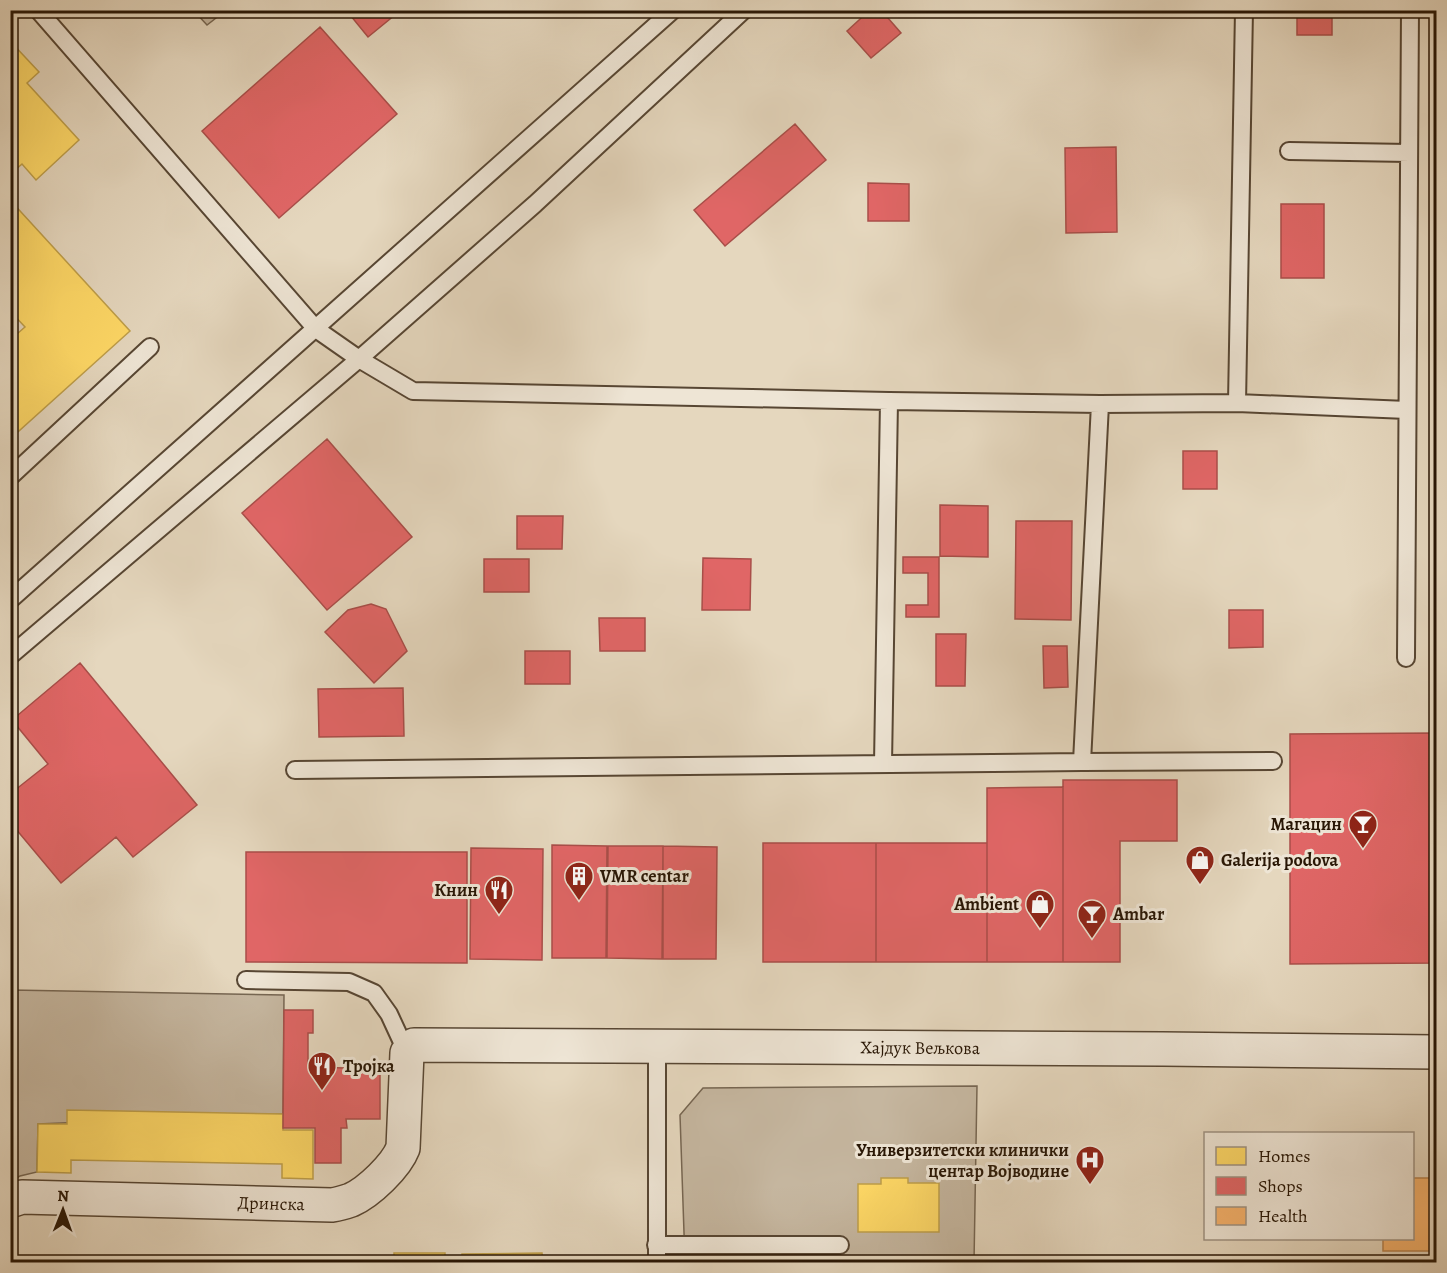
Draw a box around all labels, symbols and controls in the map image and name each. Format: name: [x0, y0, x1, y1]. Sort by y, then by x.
bar icon: Магацин: [1347, 808, 1379, 850]
place label: Магацин: [1271, 812, 1342, 836]
shop icon: Galerija podova: [1184, 844, 1216, 886]
place label: Galerija podova: [1221, 848, 1339, 872]
building icon: VMR centar: [563, 860, 595, 902]
place label: VMR centar: [599, 864, 689, 888]
restaurant icon: Книн: [483, 874, 515, 916]
place label: Книн: [434, 878, 478, 902]
shop icon: Ambient: [1024, 888, 1056, 930]
place label: Ambient: [953, 892, 1019, 916]
bar icon: Ambar: [1076, 898, 1108, 940]
place label: Ambar: [1112, 902, 1165, 926]
street label: Хајдук Вељкова: [860, 1035, 981, 1060]
restaurant icon: Тројка: [306, 1050, 338, 1092]
place label: Тројка: [343, 1054, 395, 1078]
legend: [1204, 1132, 1414, 1240]
place label: Универзитетски клинички центар Војводине: [856, 1138, 1069, 1183]
hospital icon: Универзитетски клинички центар Војводине: [1074, 1144, 1106, 1186]
text: Homes: [1258, 1144, 1310, 1168]
text: Shops: [1258, 1174, 1303, 1198]
north arrow: [33, 1180, 93, 1240]
text: N: [57, 1185, 70, 1207]
street label: Дринска: [237, 1191, 306, 1216]
text: Health: [1258, 1204, 1308, 1228]

